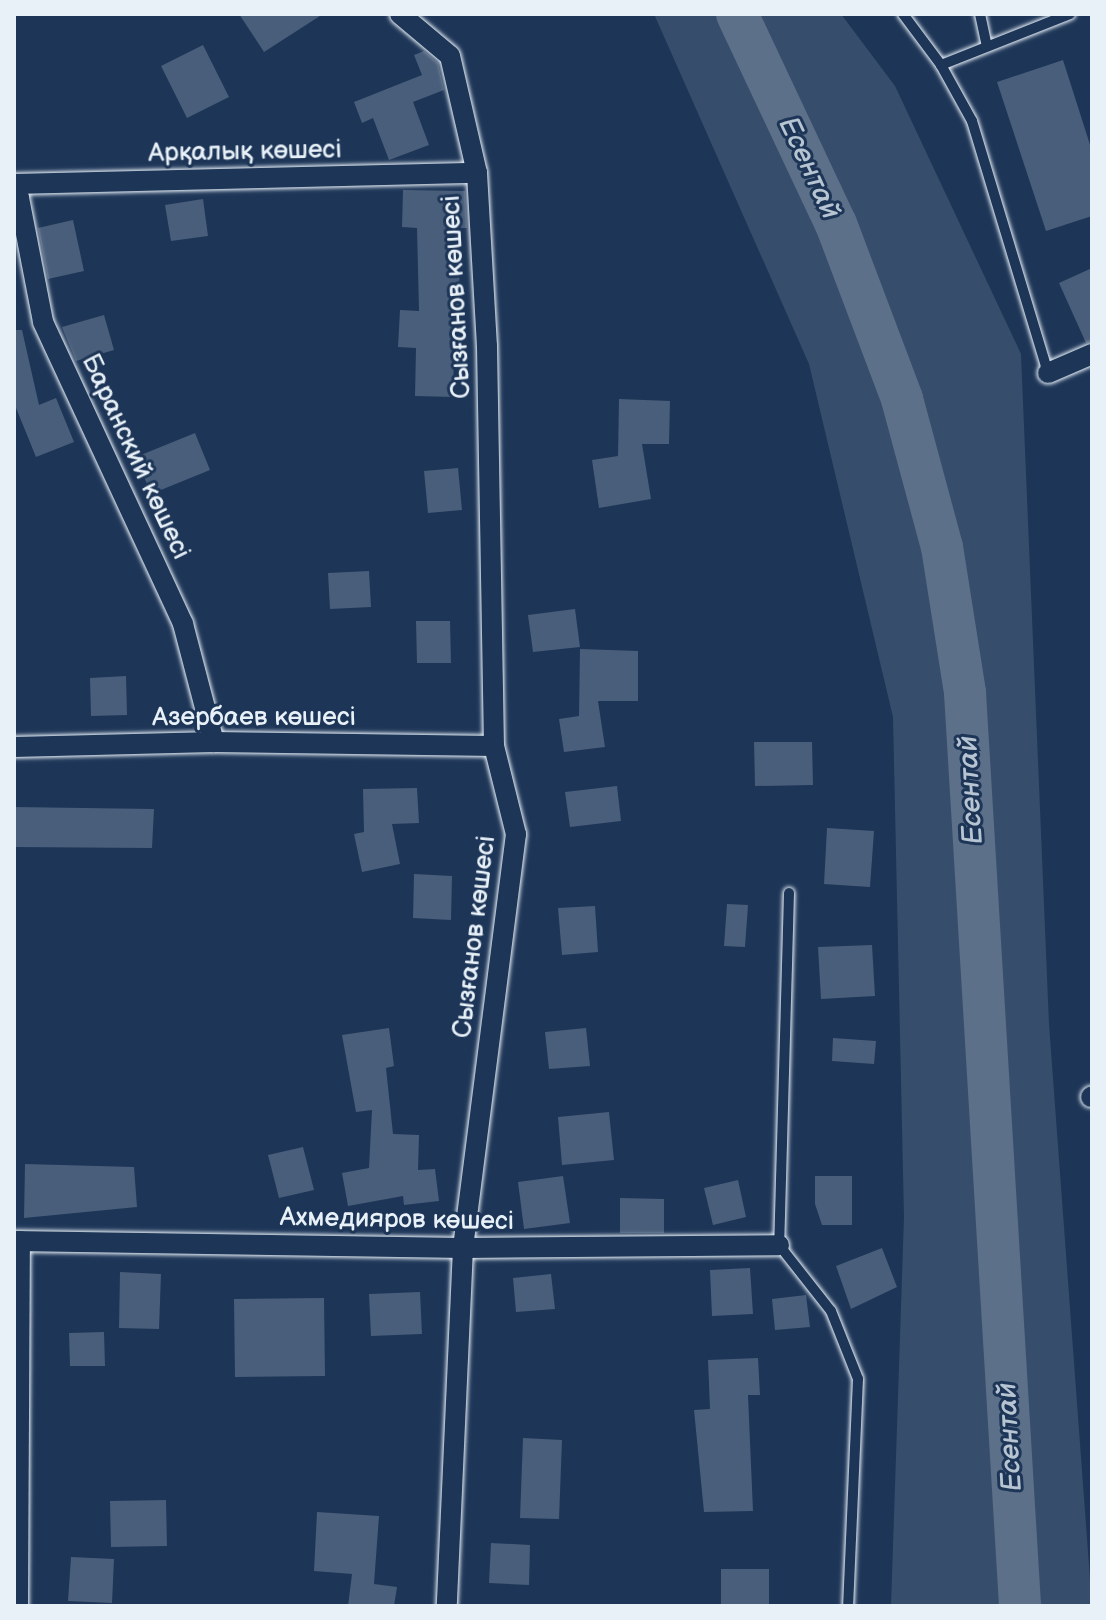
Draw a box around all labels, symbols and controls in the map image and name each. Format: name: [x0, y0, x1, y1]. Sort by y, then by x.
water label: Есентай: [771, 112, 847, 224]
street label: Арқалық көшесі: [148, 135, 342, 169]
street label: Сызғанов көшесі: [436, 195, 478, 399]
street label: Баранский көшесі: [74, 350, 196, 564]
street label: Азербаев көшесі: [152, 702, 356, 734]
water label: Есентай: [951, 735, 991, 845]
street label: Сызғанов көшесі: [447, 834, 503, 1040]
street label: Ахмедияров көшесі: [280, 1202, 514, 1238]
water label: Есентай: [990, 1382, 1030, 1492]

